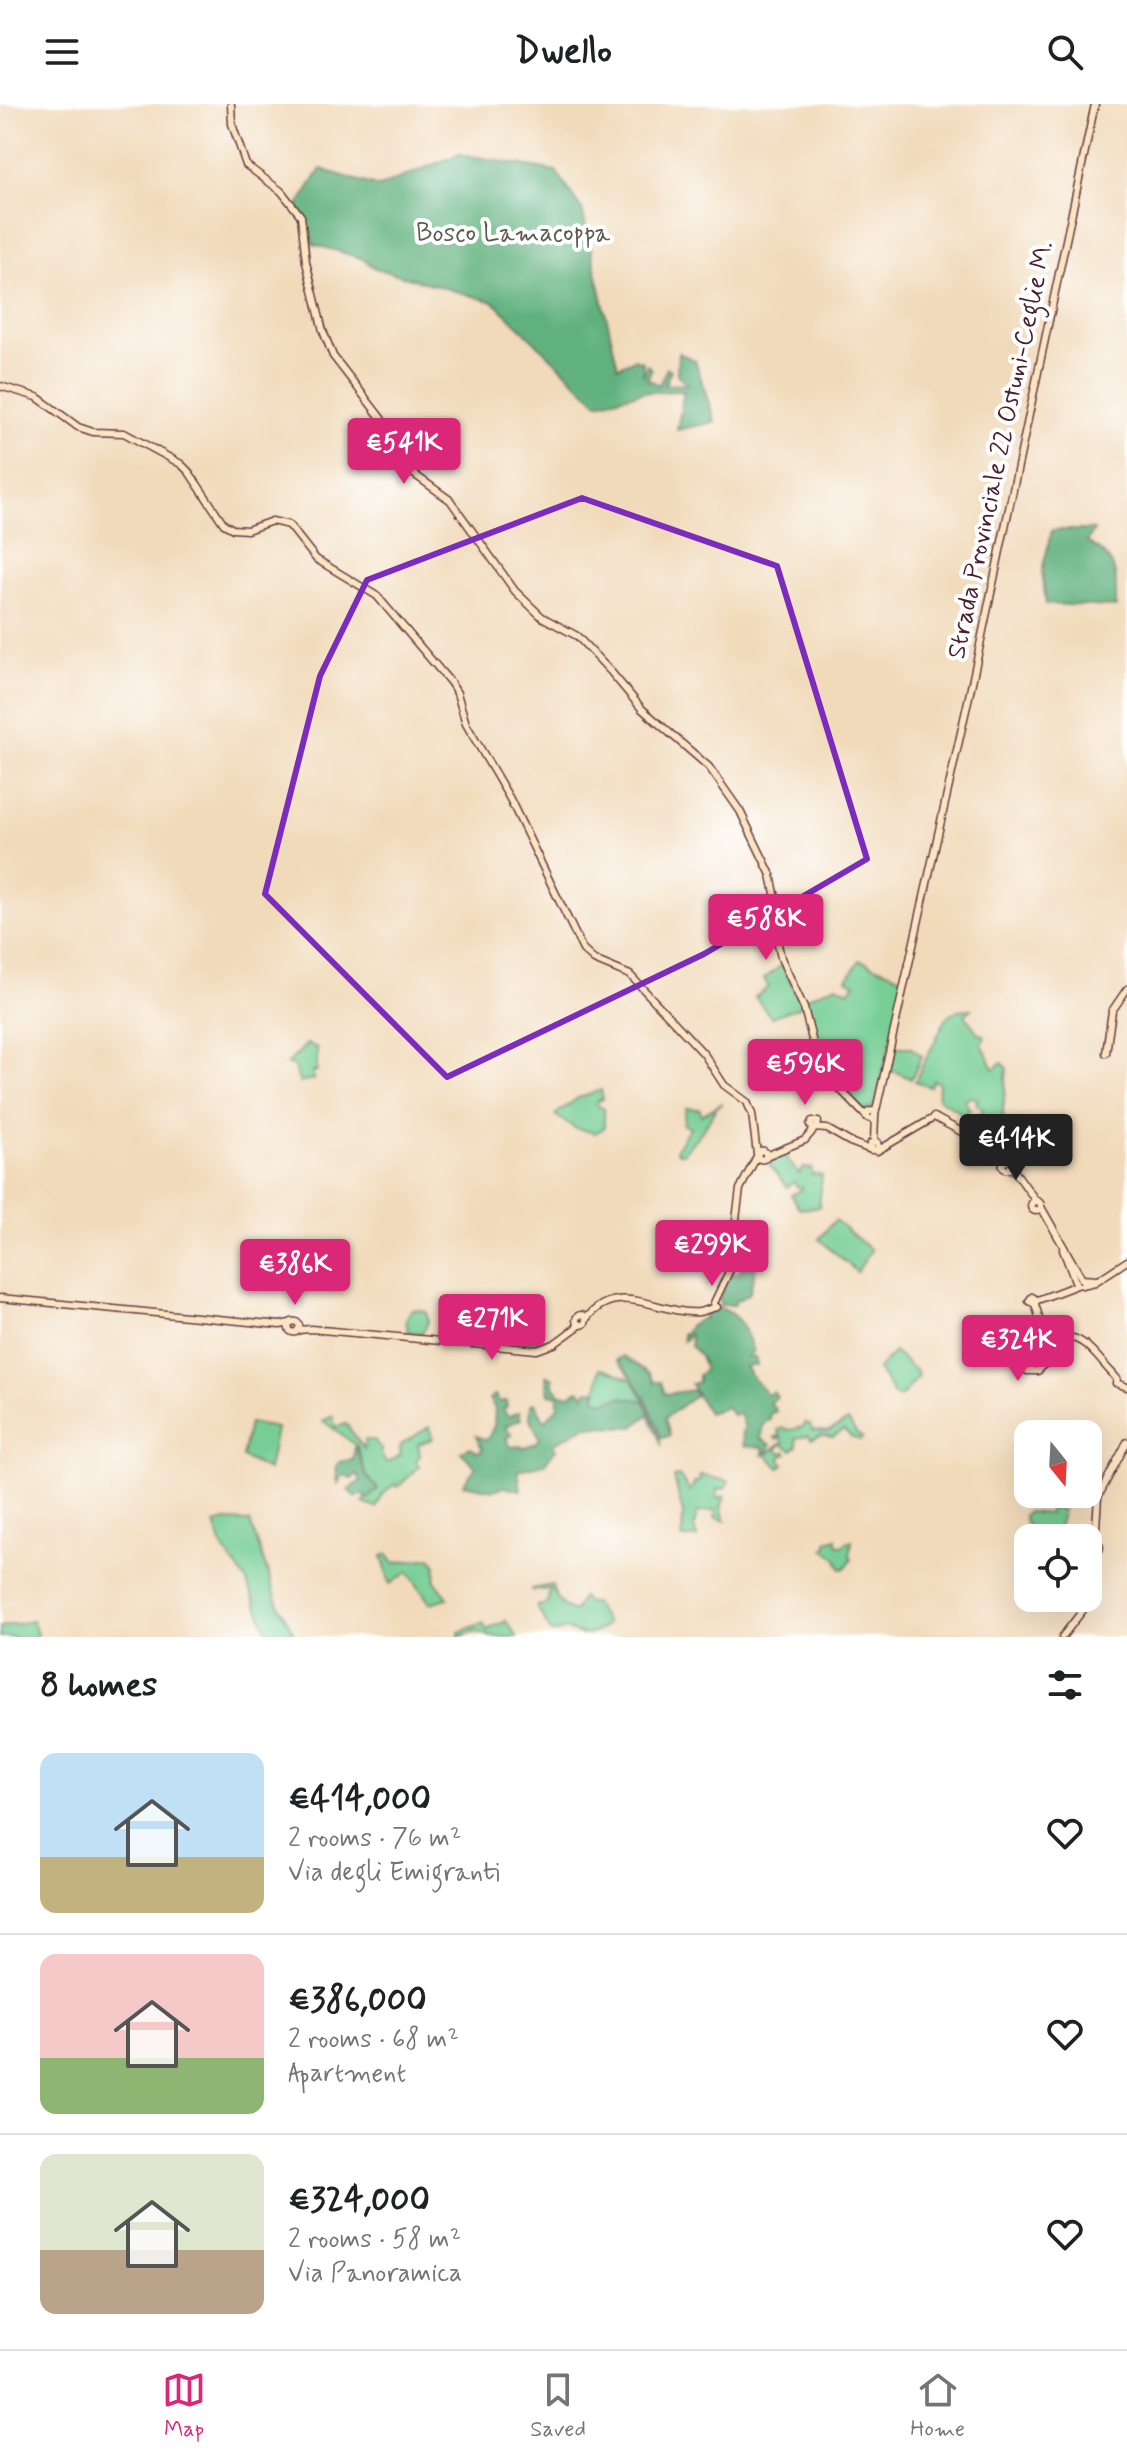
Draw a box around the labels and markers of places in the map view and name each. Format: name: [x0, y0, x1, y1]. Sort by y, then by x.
pin: €541K: [348, 418, 460, 486]
pin: €588K: [710, 894, 822, 962]
pin: €596K: [749, 1039, 861, 1107]
pin: €414K: [960, 1114, 1072, 1182]
pin: €299K: [656, 1220, 768, 1288]
pin: €386K: [239, 1239, 351, 1307]
pin: €271K: [436, 1294, 548, 1362]
pin: €324K: [962, 1315, 1074, 1383]

